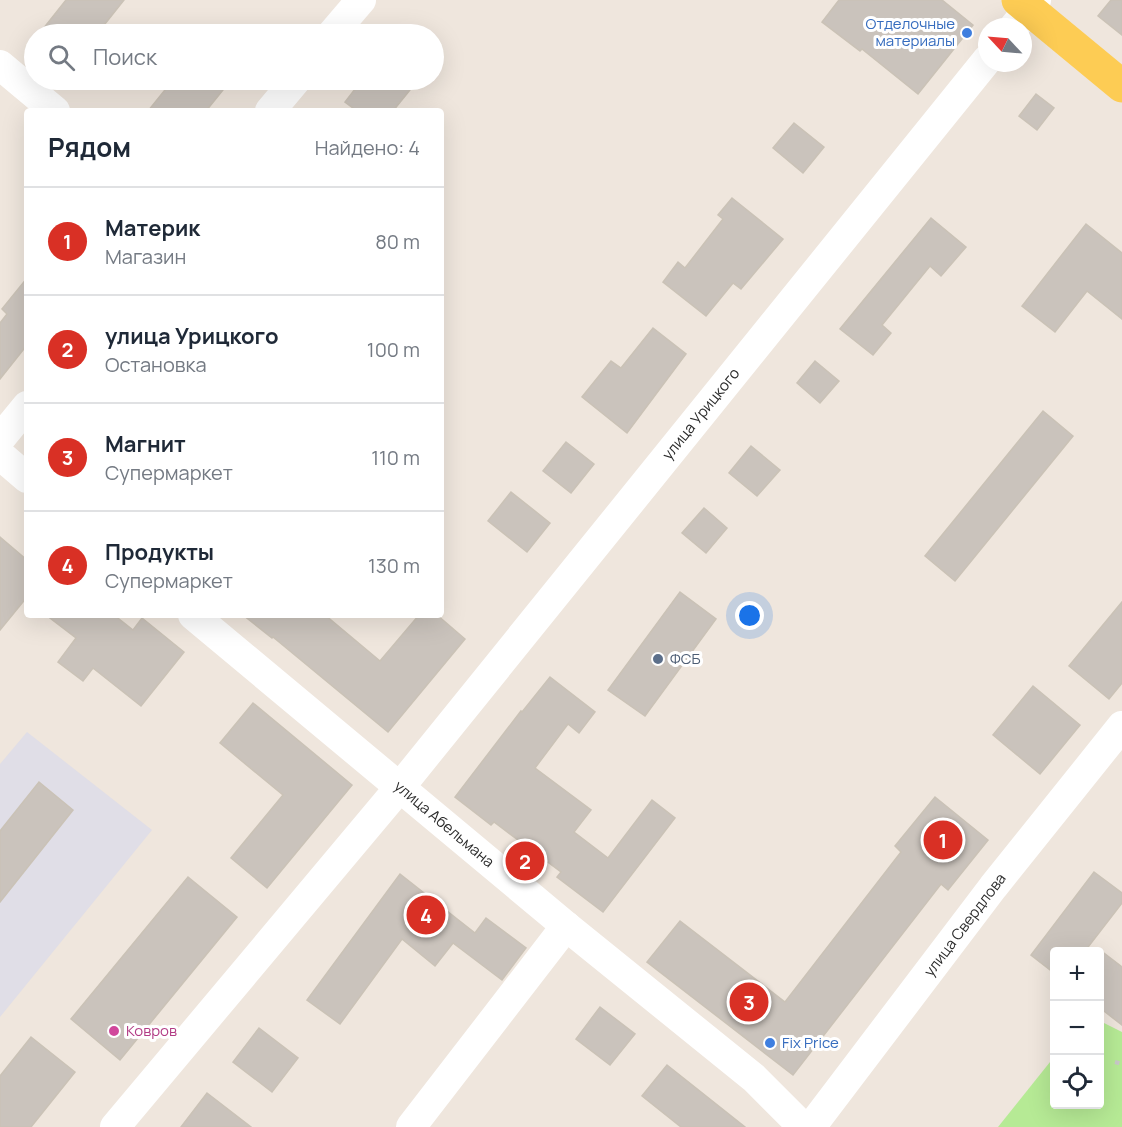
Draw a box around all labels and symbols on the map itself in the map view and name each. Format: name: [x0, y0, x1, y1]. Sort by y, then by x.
place label: Отделочные материалы: [866, 13, 955, 51]
north arrow: [978, 18, 1032, 72]
marker: Отделочные материалы: [960, 26, 974, 40]
street label: улица Урицкого: [657, 363, 744, 464]
your location: [735, 601, 764, 630]
place label: ФСБ: [670, 648, 700, 669]
marker: ФСБ: [651, 652, 665, 666]
street label: улица Абельмана: [390, 775, 499, 872]
pin: 1: [924, 818, 962, 862]
pin: 2: [506, 838, 544, 884]
street label: улица Свердлова: [919, 869, 1010, 981]
pin: 4: [406, 892, 446, 938]
pin: 3: [730, 980, 768, 1024]
place label: Ковров: [126, 1020, 177, 1041]
marker: Ковров: [107, 1024, 121, 1038]
place label: Fix Price: [782, 1032, 839, 1053]
marker: Fix Price: [763, 1036, 777, 1050]

